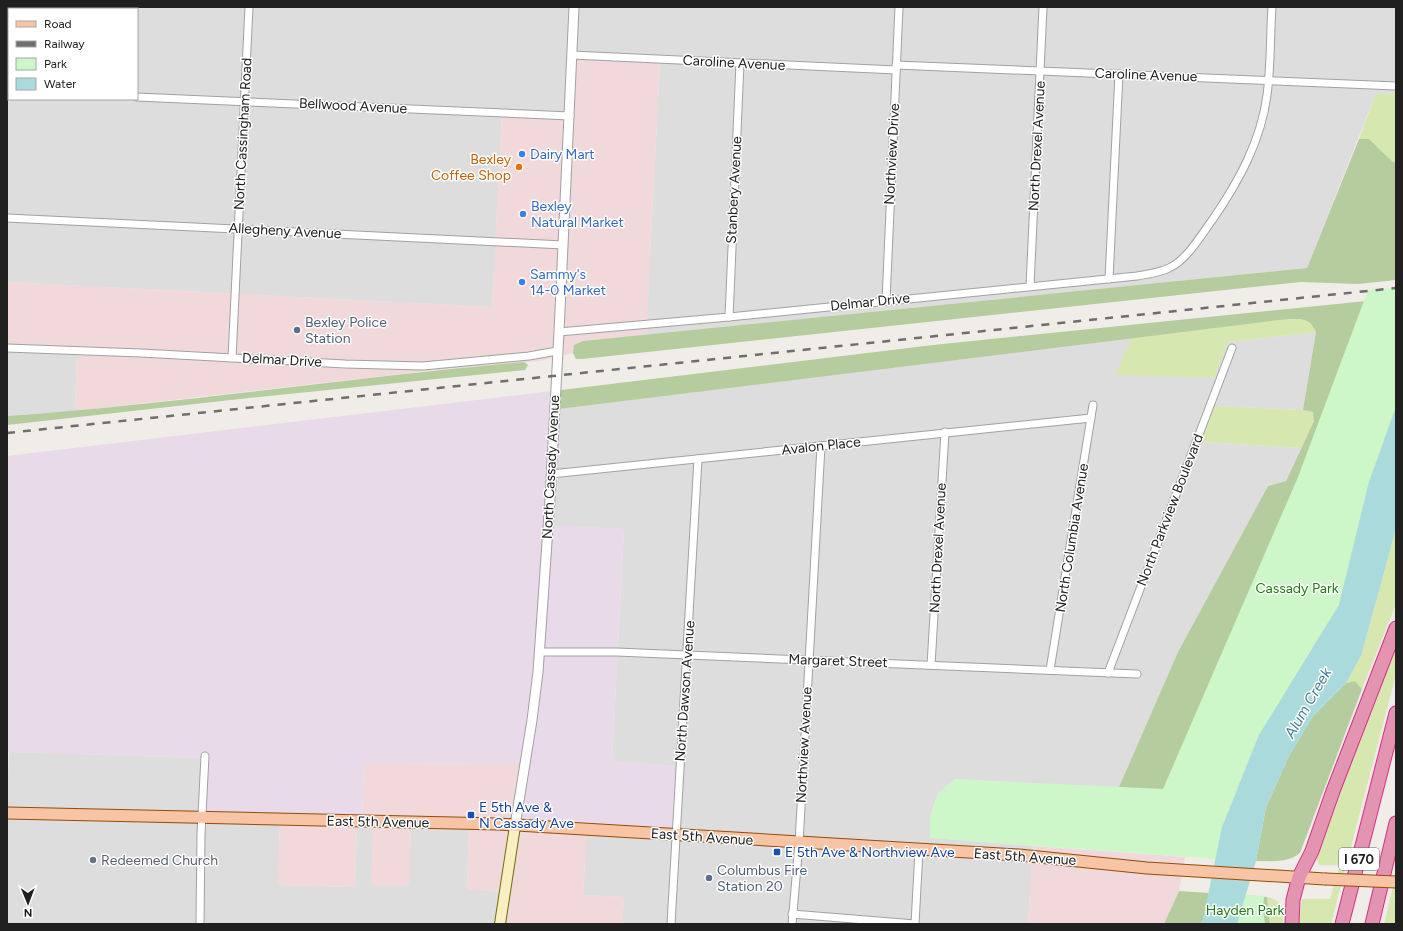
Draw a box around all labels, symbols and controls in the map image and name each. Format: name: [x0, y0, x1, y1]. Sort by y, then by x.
legend: [8, 8, 138, 100]
text: Road: [44, 17, 72, 31]
text: Railway: [44, 37, 85, 51]
street label: Caroline Avenue: [682, 52, 786, 74]
text: Park: [44, 57, 67, 71]
street label: North Cassingham Road: [231, 57, 255, 211]
street label: Caroline Avenue: [1094, 65, 1198, 85]
text: Water: [44, 77, 76, 91]
street label: North Drexel Avenue: [1025, 80, 1049, 212]
street label: Bellwood Avenue: [298, 95, 408, 117]
street label: Northview Drive: [881, 103, 903, 205]
street label: Stanbery Avenue: [723, 136, 745, 244]
place label: Dairy Mart: [530, 146, 595, 163]
marker: Dairy Mart: [517, 149, 527, 159]
place label: Bexley Coffee Shop: [431, 151, 512, 184]
marker: Bexley Coffee Shop: [514, 162, 524, 172]
place label: Bexley Natural Market: [531, 198, 624, 231]
marker: Bexley Natural Market: [518, 209, 528, 219]
street label: Allegheny Avenue: [228, 220, 342, 242]
place label: Sammy's 14-0 Market: [530, 266, 606, 299]
marker: Sammy's 14-0 Market: [517, 277, 527, 287]
street label: Delmar Drive: [829, 289, 911, 315]
place label: Bexley Police Station: [305, 314, 387, 347]
marker: Bexley Police Station: [292, 325, 302, 335]
street label: Delmar Drive: [242, 349, 323, 371]
street label: North Cassady Avenue: [539, 394, 563, 539]
street label: North Parkview Boulevard: [1133, 432, 1207, 588]
street label: Avalon Place: [781, 433, 862, 459]
street label: North Columbia Avenue: [1052, 462, 1092, 614]
street label: North Drexel Avenue: [926, 482, 950, 614]
park label: Cassady Park: [1255, 580, 1339, 597]
street label: North Dawson Avenue: [672, 620, 698, 762]
street label: Margaret Street: [788, 651, 888, 671]
water label: Alum Creek: [1280, 664, 1336, 742]
street label: Northview Avenue: [792, 686, 816, 804]
place label: E 5th Ave & N Cassady Ave: [479, 799, 574, 832]
marker: E 5th Ave & N Cassady Ave: [466, 810, 476, 820]
street label: East 5th Avenue: [327, 813, 430, 831]
street label: East 5th Avenue: [650, 825, 754, 849]
place label: E 5th Ave & Northview Ave: [785, 844, 955, 861]
street label: East 5th Avenue: [973, 845, 1077, 869]
marker: E 5th Ave & Northview Ave: [772, 847, 782, 857]
road number: I 670: [1339, 848, 1379, 870]
place label: Redeemed Church: [101, 852, 218, 869]
marker: Redeemed Church: [88, 855, 98, 865]
place label: Columbus Fire Station 20: [717, 862, 808, 895]
marker: Columbus Fire Station 20: [704, 873, 714, 883]
north arrow: [8, 883, 48, 923]
park label: Hayden Park: [1206, 902, 1284, 919]
text: N: [24, 906, 33, 919]

